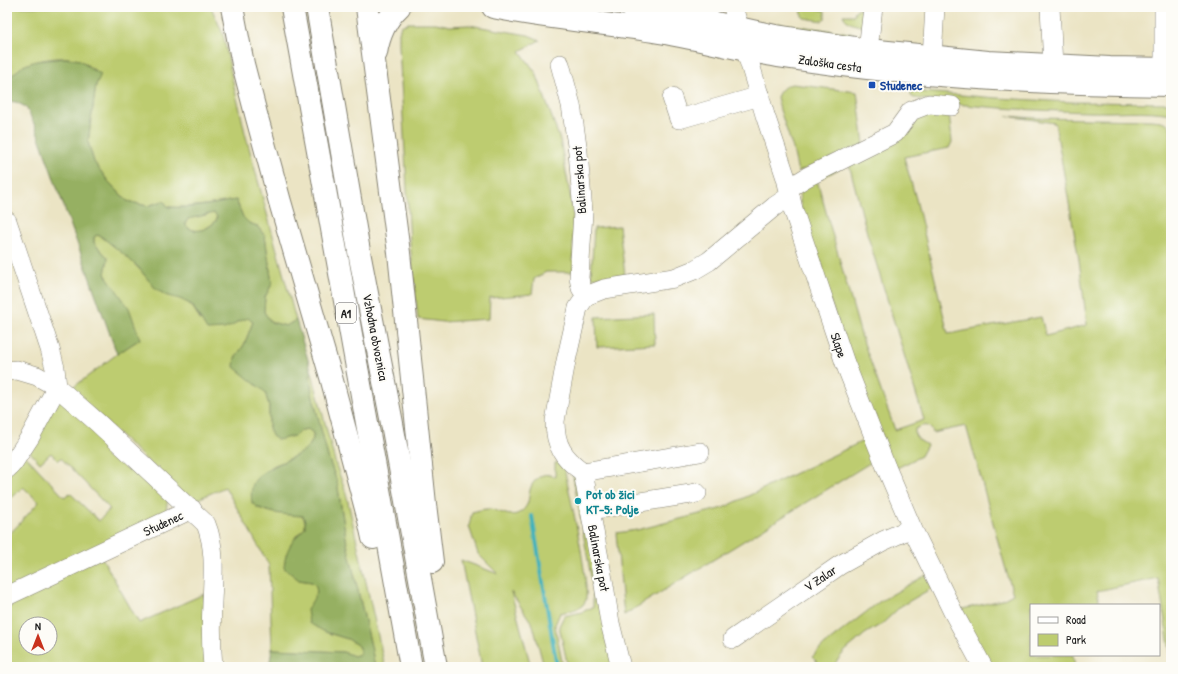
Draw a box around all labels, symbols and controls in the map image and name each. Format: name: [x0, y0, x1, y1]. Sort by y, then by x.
street label: Zaloška cesta: [797, 50, 863, 76]
place label: Studenec: [880, 76, 923, 94]
marker: Studenec: [867, 80, 877, 90]
street label: Balinarska pot: [568, 145, 590, 214]
street label: Vzhodna obvoznica: [359, 292, 393, 382]
road number: A1: [336, 303, 356, 323]
street label: Slape: [826, 330, 852, 360]
place label: Pot ob žici KT-5: Polje: [586, 485, 640, 518]
marker: Pot ob žici KT-5: Polje: [573, 496, 583, 506]
street label: Studenec: [140, 506, 186, 540]
street label: Balinarska pot: [584, 523, 614, 594]
street label: V Zalar: [800, 561, 840, 595]
legend: [1030, 604, 1160, 656]
text: Road: [1066, 611, 1086, 628]
north arrow: [18, 616, 58, 656]
text: N: [35, 619, 41, 633]
text: Park: [1066, 631, 1086, 648]

